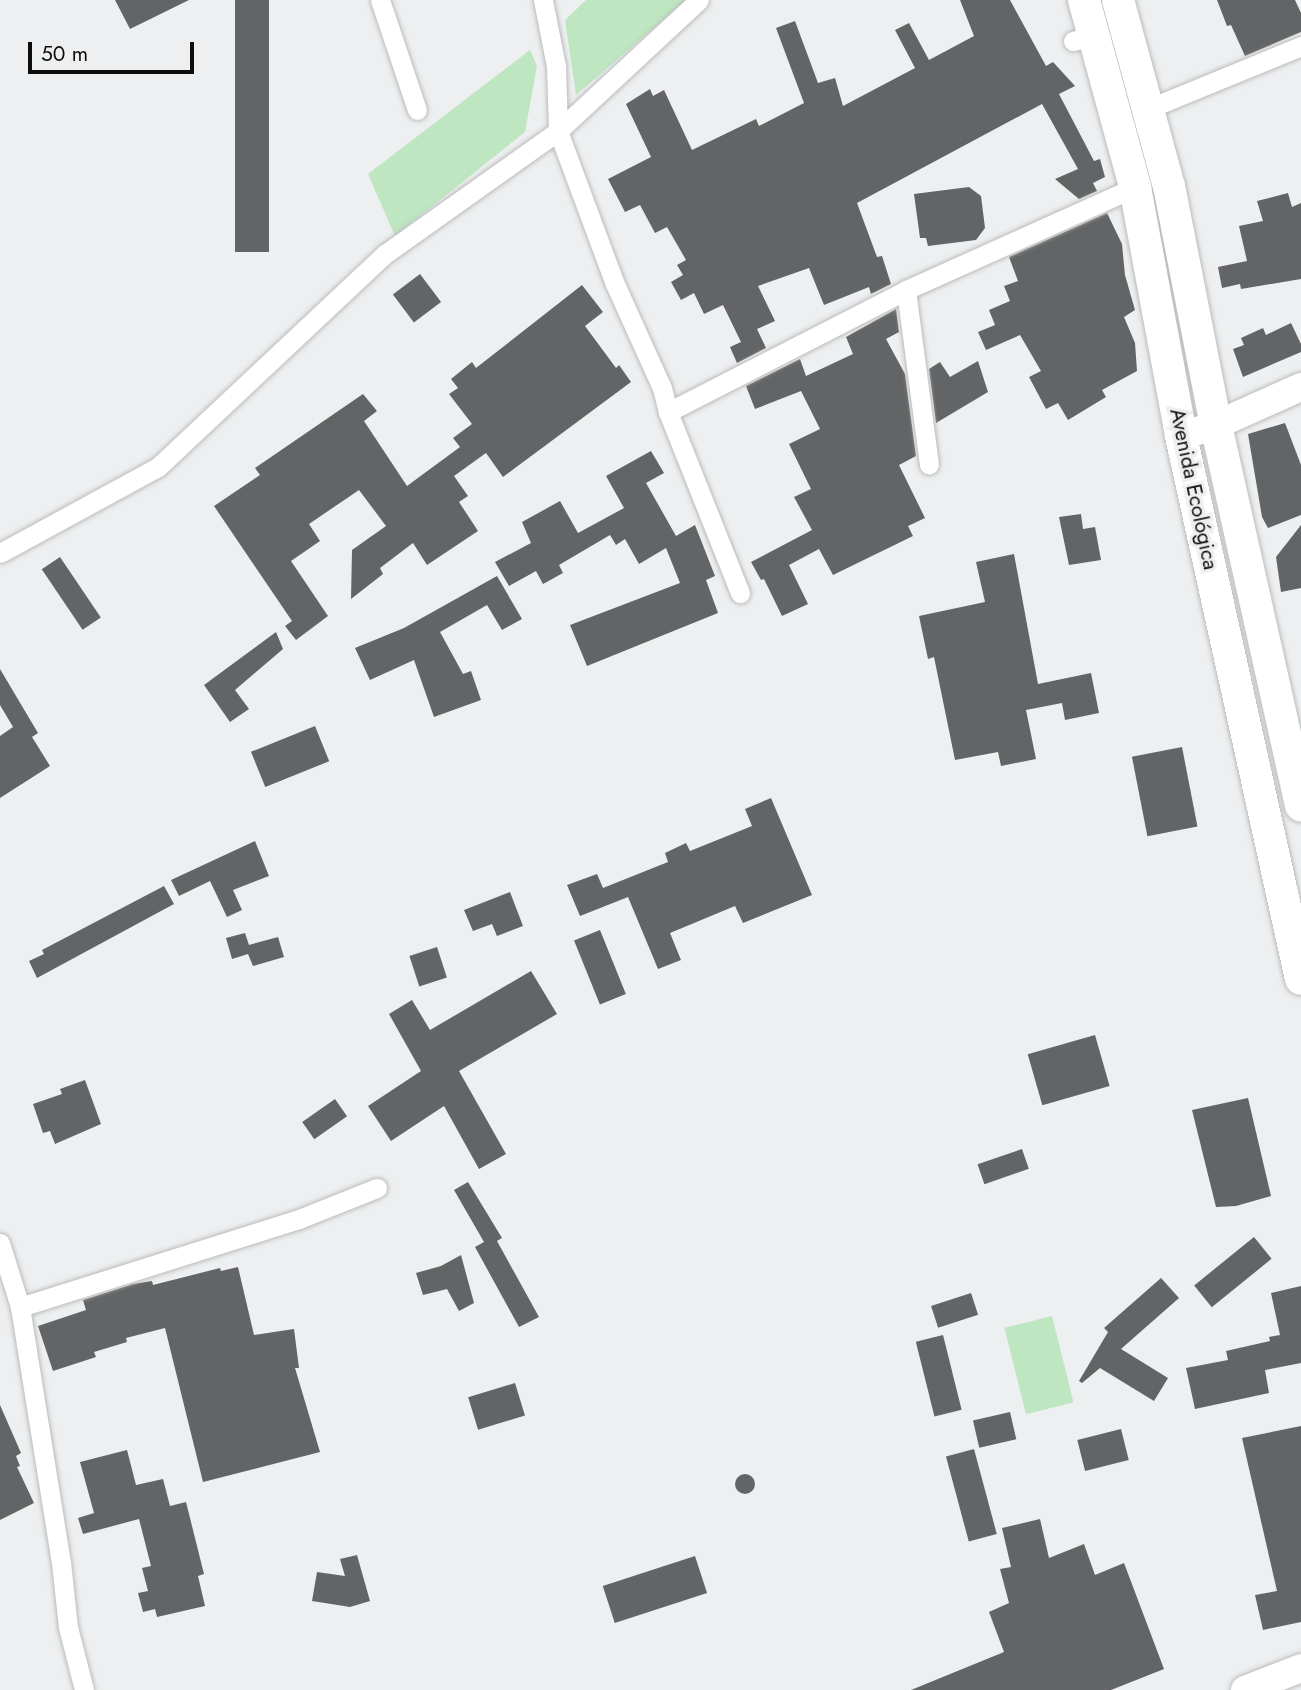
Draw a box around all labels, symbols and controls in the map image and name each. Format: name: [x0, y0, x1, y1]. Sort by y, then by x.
scale bar: [32, 28, 198, 72]
text: 50 m: [41, 39, 88, 69]
street label: Avenida Ecológica: [1165, 406, 1223, 572]

